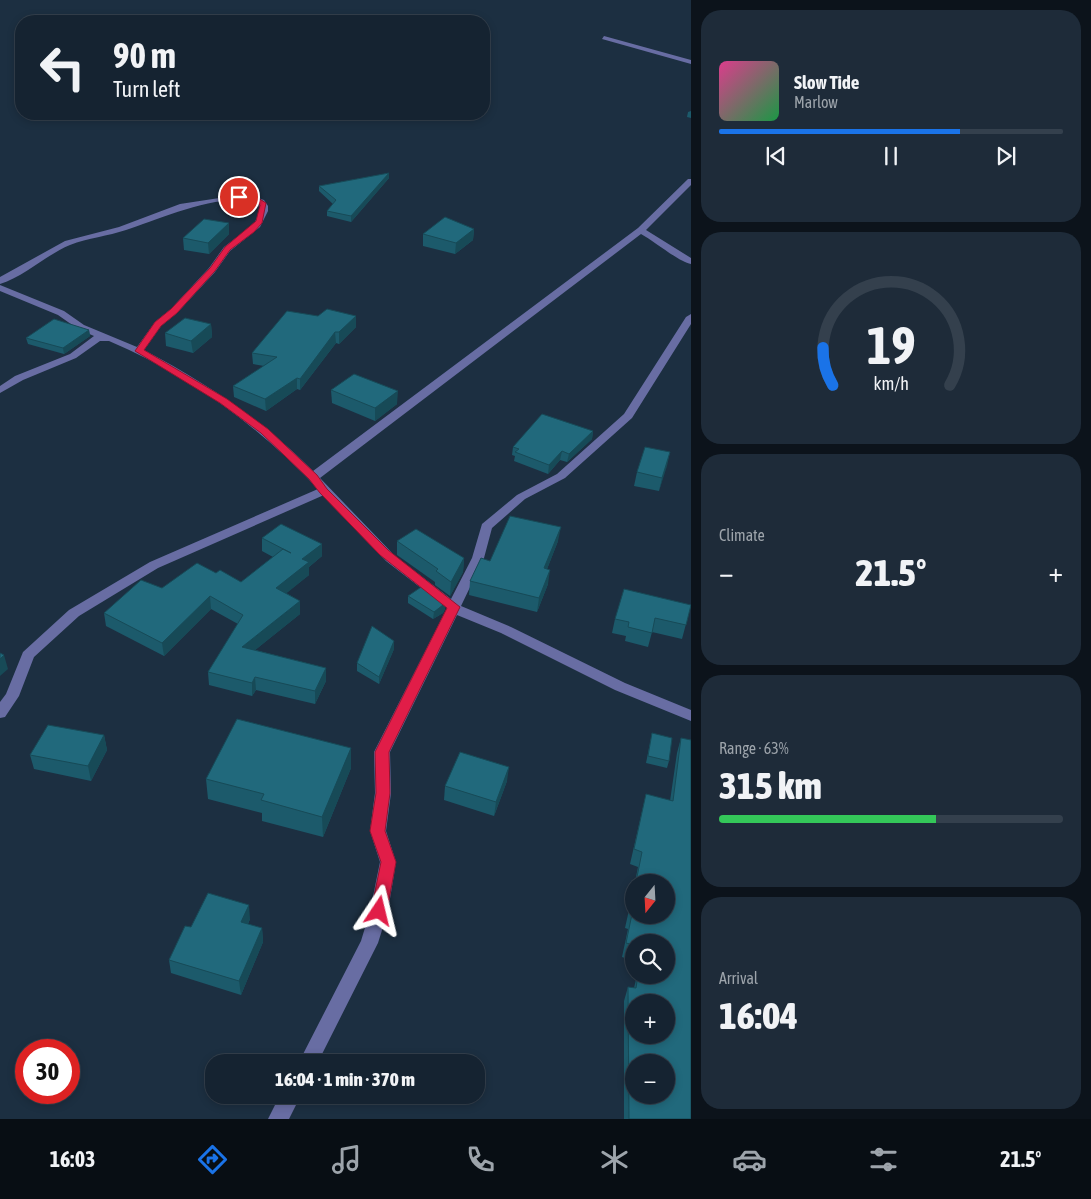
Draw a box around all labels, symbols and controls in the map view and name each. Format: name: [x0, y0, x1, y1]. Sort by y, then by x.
icon: left: [30, 35, 95, 100]
text: 90 m: [113, 35, 176, 75]
text: Slow Tide: [794, 71, 859, 93]
text: Turn left: [113, 76, 180, 102]
text: Marlow: [794, 93, 838, 111]
icon: previous: [762, 142, 790, 170]
icon: pause: [877, 142, 905, 170]
icon: next: [992, 142, 1020, 170]
pin: [218, 176, 260, 218]
icon: arrive: [225, 183, 253, 211]
text: 19: [867, 315, 915, 375]
text: km/h: [873, 373, 909, 394]
text: Climate: [719, 526, 765, 544]
text: 21.5°: [856, 551, 926, 594]
text: −: [719, 556, 734, 588]
text: +: [1048, 556, 1063, 588]
text: Range · 63%: [719, 739, 789, 757]
text: 315 km: [719, 764, 822, 807]
north arrow: [625, 874, 675, 924]
map controls: [625, 874, 675, 1104]
position arrow: [352, 884, 404, 936]
button: search: [625, 934, 675, 984]
text: Arrival: [719, 969, 758, 987]
button: +: [625, 994, 675, 1044]
text: 16:04: [719, 994, 798, 1037]
speed limit sign: 30: [15, 1039, 80, 1104]
button: −: [625, 1054, 675, 1104]
text: 16:04 · 1 min · 370 m: [275, 1068, 415, 1090]
icon: directions: [195, 1142, 230, 1177]
icon: music: [329, 1142, 364, 1177]
icon: phone: [463, 1142, 498, 1177]
icon: climate: [597, 1142, 632, 1177]
icon: car: [732, 1142, 767, 1177]
icon: filters: [866, 1142, 901, 1177]
text: 16:03: [50, 1146, 95, 1172]
text: 21.5°: [1000, 1146, 1041, 1172]

